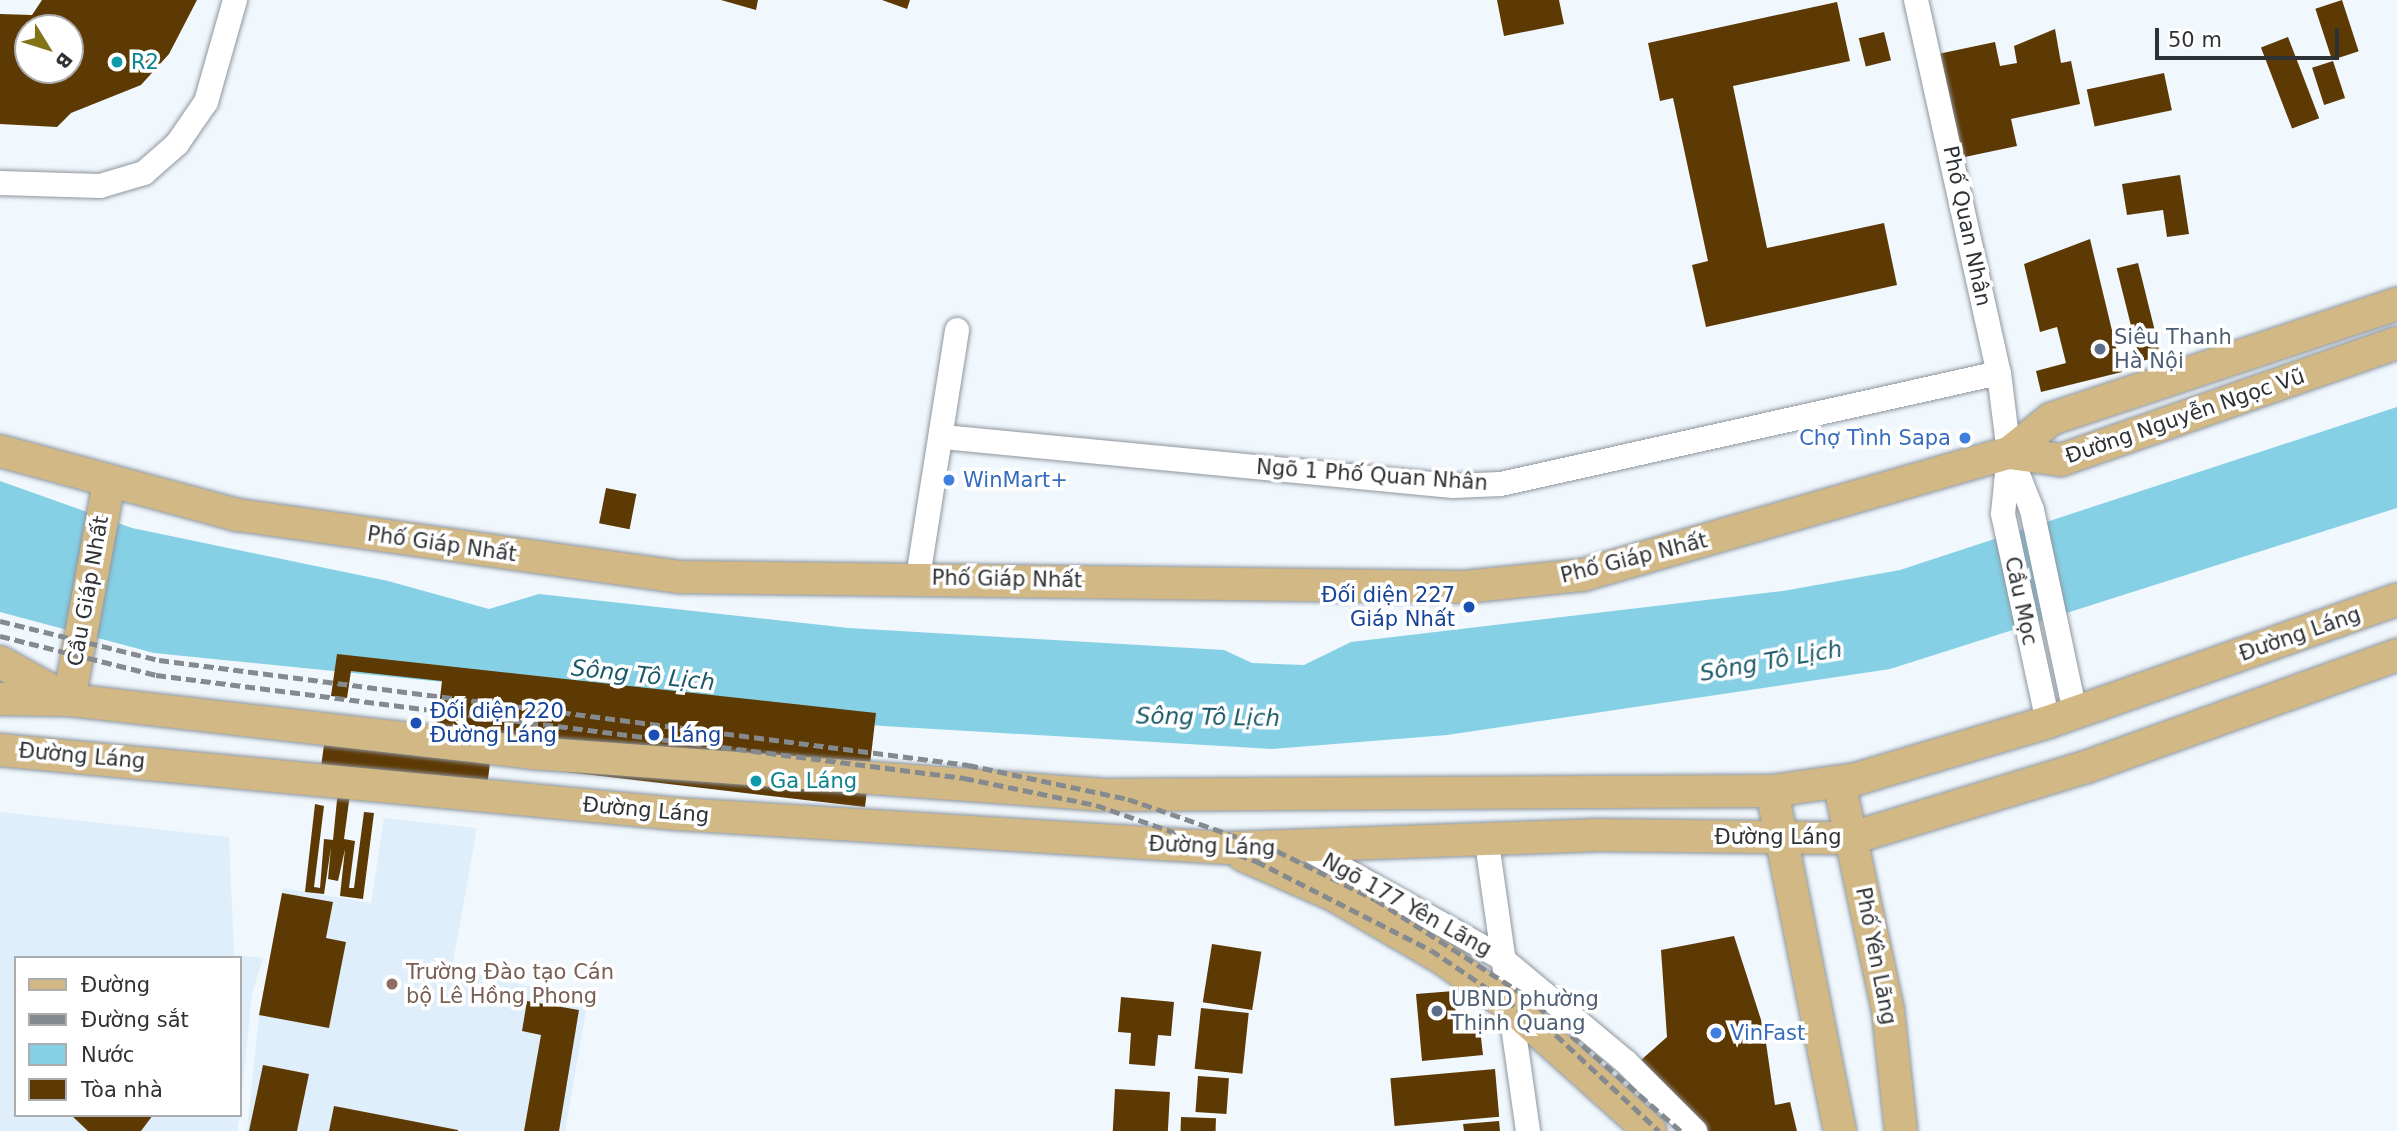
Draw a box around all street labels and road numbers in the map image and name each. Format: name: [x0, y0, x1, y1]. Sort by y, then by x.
street label: Phố Quan Nhân: [1938, 143, 1996, 309]
street label: Đường Nguyễn Ngọc Vũ: [2062, 363, 2308, 469]
street label: Ngõ 1 Phố Quan Nhân: [1255, 454, 1489, 496]
street label: Cầu Giáp Nhất: [62, 514, 114, 668]
street label: Phố Giáp Nhất: [366, 521, 518, 567]
street label: Phố Giáp Nhất: [1558, 528, 1710, 588]
street label: Cầu Mọc: [1999, 554, 2043, 648]
street label: Phố Giáp Nhất: [931, 565, 1083, 593]
street label: Đường Láng: [2236, 601, 2364, 667]
street label: Đường Láng: [18, 738, 146, 774]
street label: Đường Láng: [582, 792, 710, 828]
street label: Đường Láng: [1715, 824, 1841, 850]
street label: Đường Láng: [1148, 831, 1276, 861]
street label: Ngõ 177 Yên Lãng: [1318, 848, 1496, 962]
street label: Phố Yên Lãng: [1850, 885, 1902, 1027]

